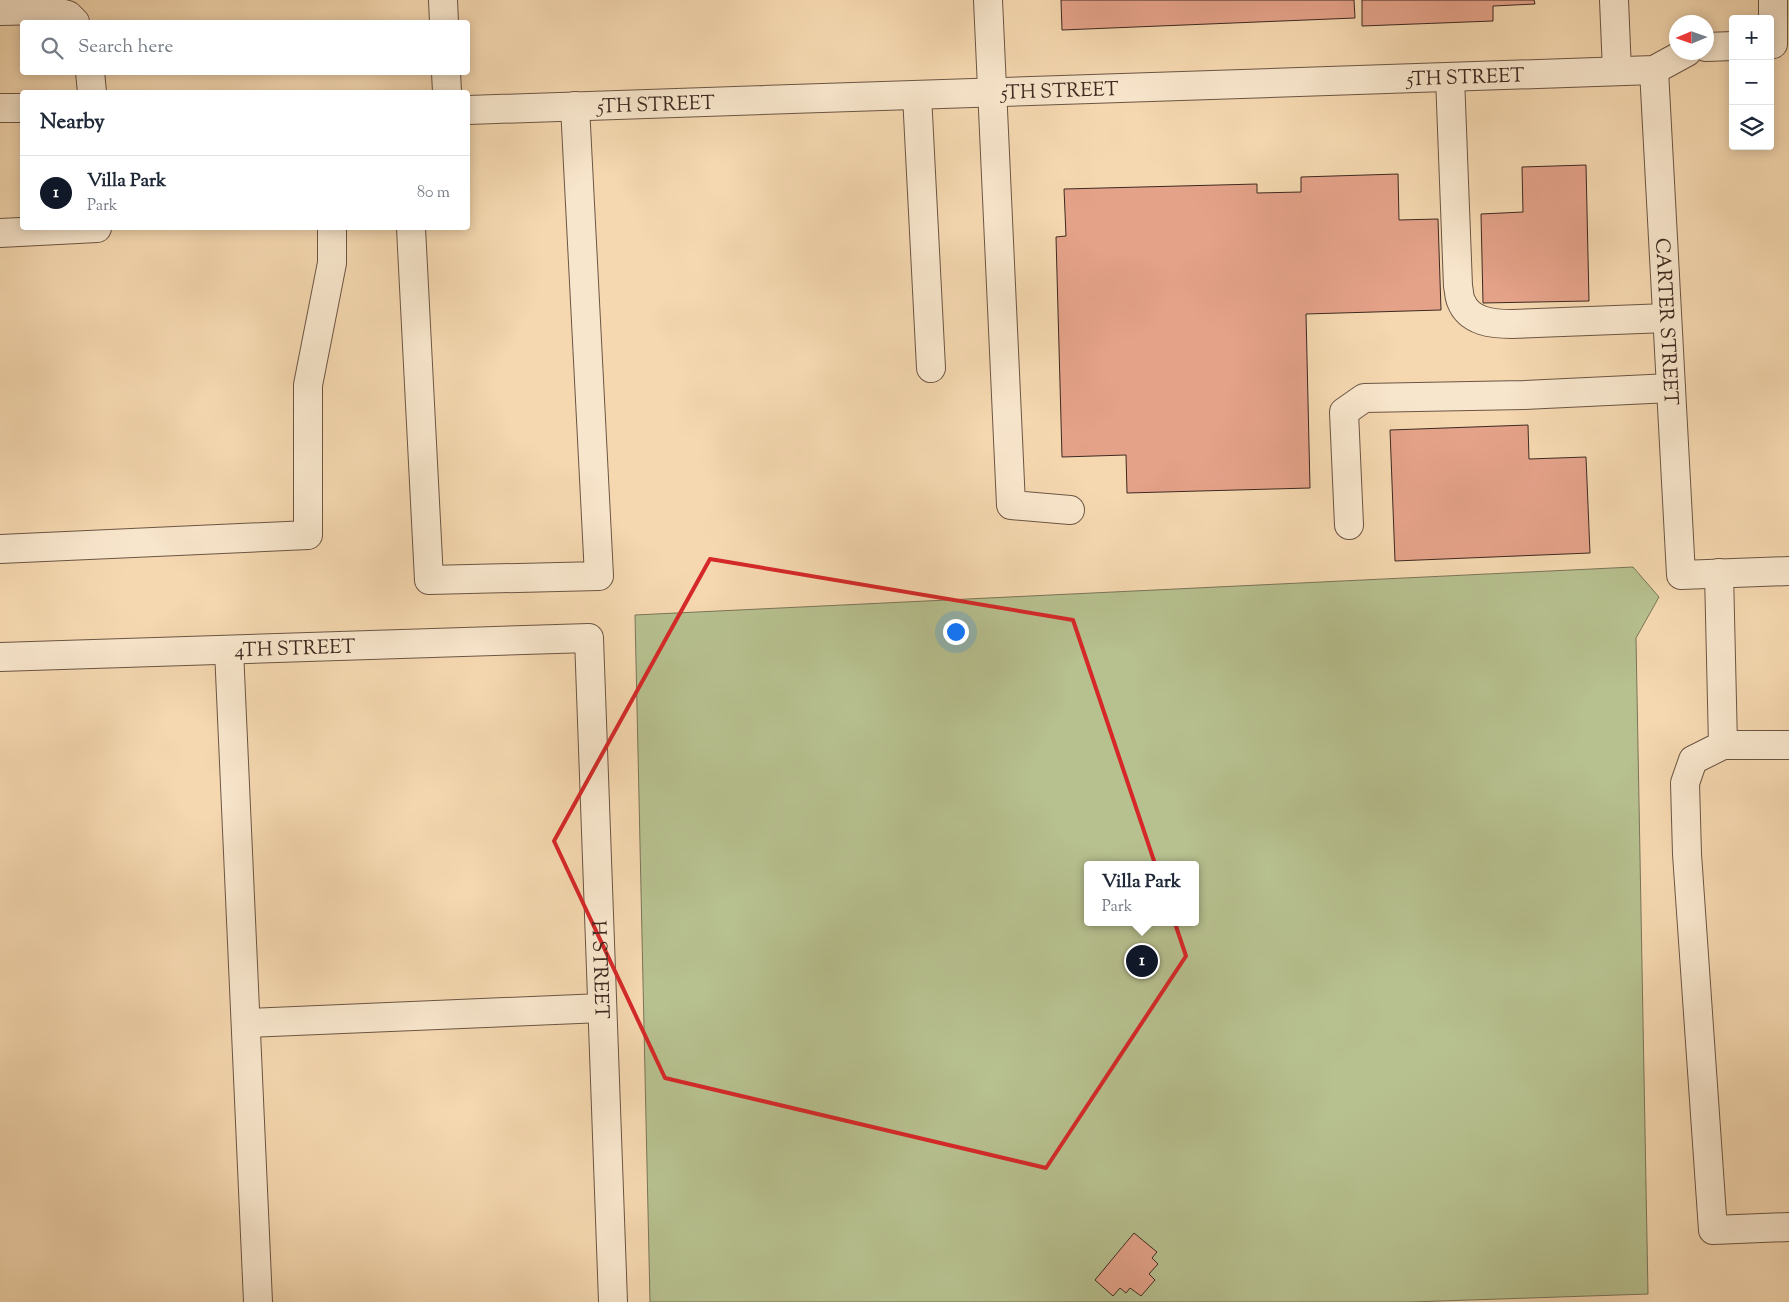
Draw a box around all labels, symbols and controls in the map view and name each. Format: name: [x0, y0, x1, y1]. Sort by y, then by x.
north arrow: [1669, 15, 1714, 60]
map controls: [1729, 15, 1774, 150]
button: +: [1729, 15, 1774, 60]
search box: [20, 20, 470, 75]
icon: search: [38, 34, 66, 62]
text: Search here: [78, 34, 173, 61]
button: −: [1729, 60, 1774, 105]
street label: 5TH STREET: [1405, 62, 1525, 95]
street label: 5TH STREET: [999, 76, 1119, 109]
street label: 5TH STREET: [596, 90, 715, 123]
button: layers: [1729, 105, 1774, 150]
text: Nearby: [40, 108, 105, 138]
text: Villa Park: [87, 168, 166, 195]
text: 1: [53, 182, 59, 205]
text: 80 m: [417, 182, 450, 205]
text: Park: [87, 195, 118, 218]
street label: CARTER STREET: [1646, 237, 1684, 406]
your location: [943, 619, 969, 645]
street label: 4TH STREET: [234, 634, 356, 666]
popup: [1084, 861, 1199, 926]
text: Villa Park: [1102, 869, 1181, 896]
text: Park: [1102, 896, 1132, 919]
street label: H STREET: [582, 920, 615, 1019]
pin: 1: [1126, 942, 1158, 980]

